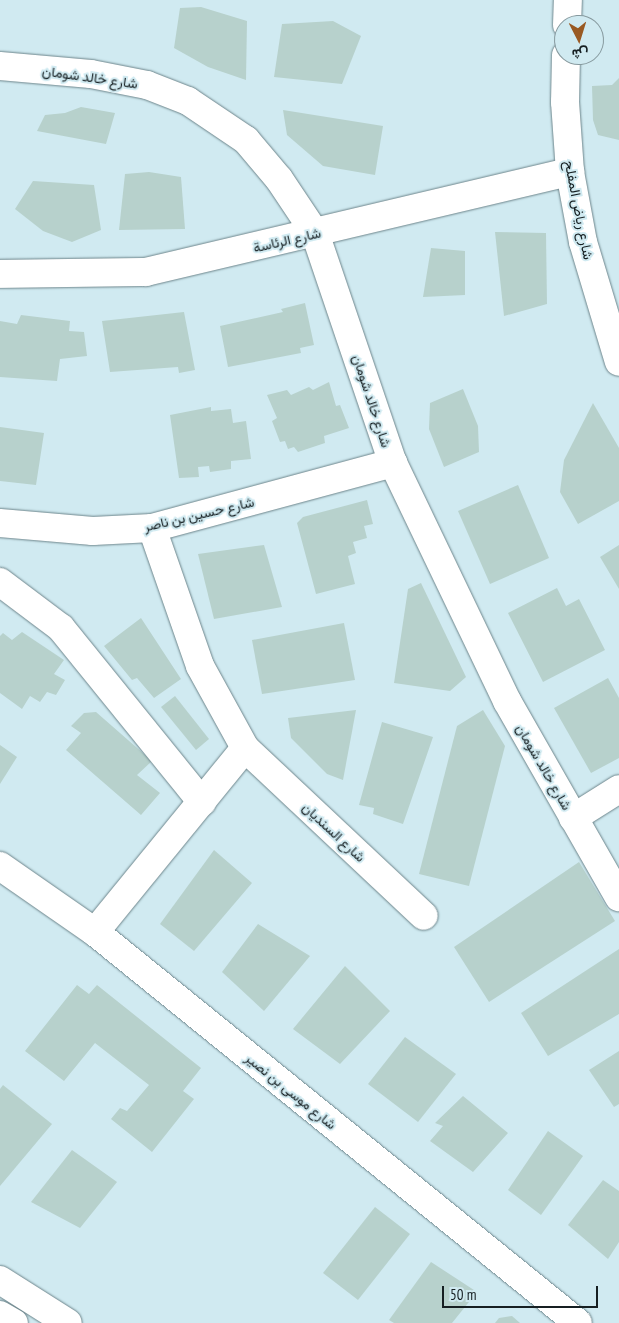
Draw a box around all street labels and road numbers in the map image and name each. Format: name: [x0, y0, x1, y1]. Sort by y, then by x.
street label: شارع خالد شومان: [41, 62, 139, 92]
street label: شارع رياض المفلح: [561, 159, 597, 261]
street label: شارع الرئاسة: [251, 224, 323, 256]
street label: شارع خالد شومان: [349, 353, 395, 449]
street label: شارع حسين بن ناصر: [142, 493, 256, 535]
street label: شارع خالد شومان: [513, 721, 575, 813]
street label: شارع السنديان: [299, 799, 369, 865]
street label: شارع موسى بن نصير: [242, 1049, 340, 1133]

